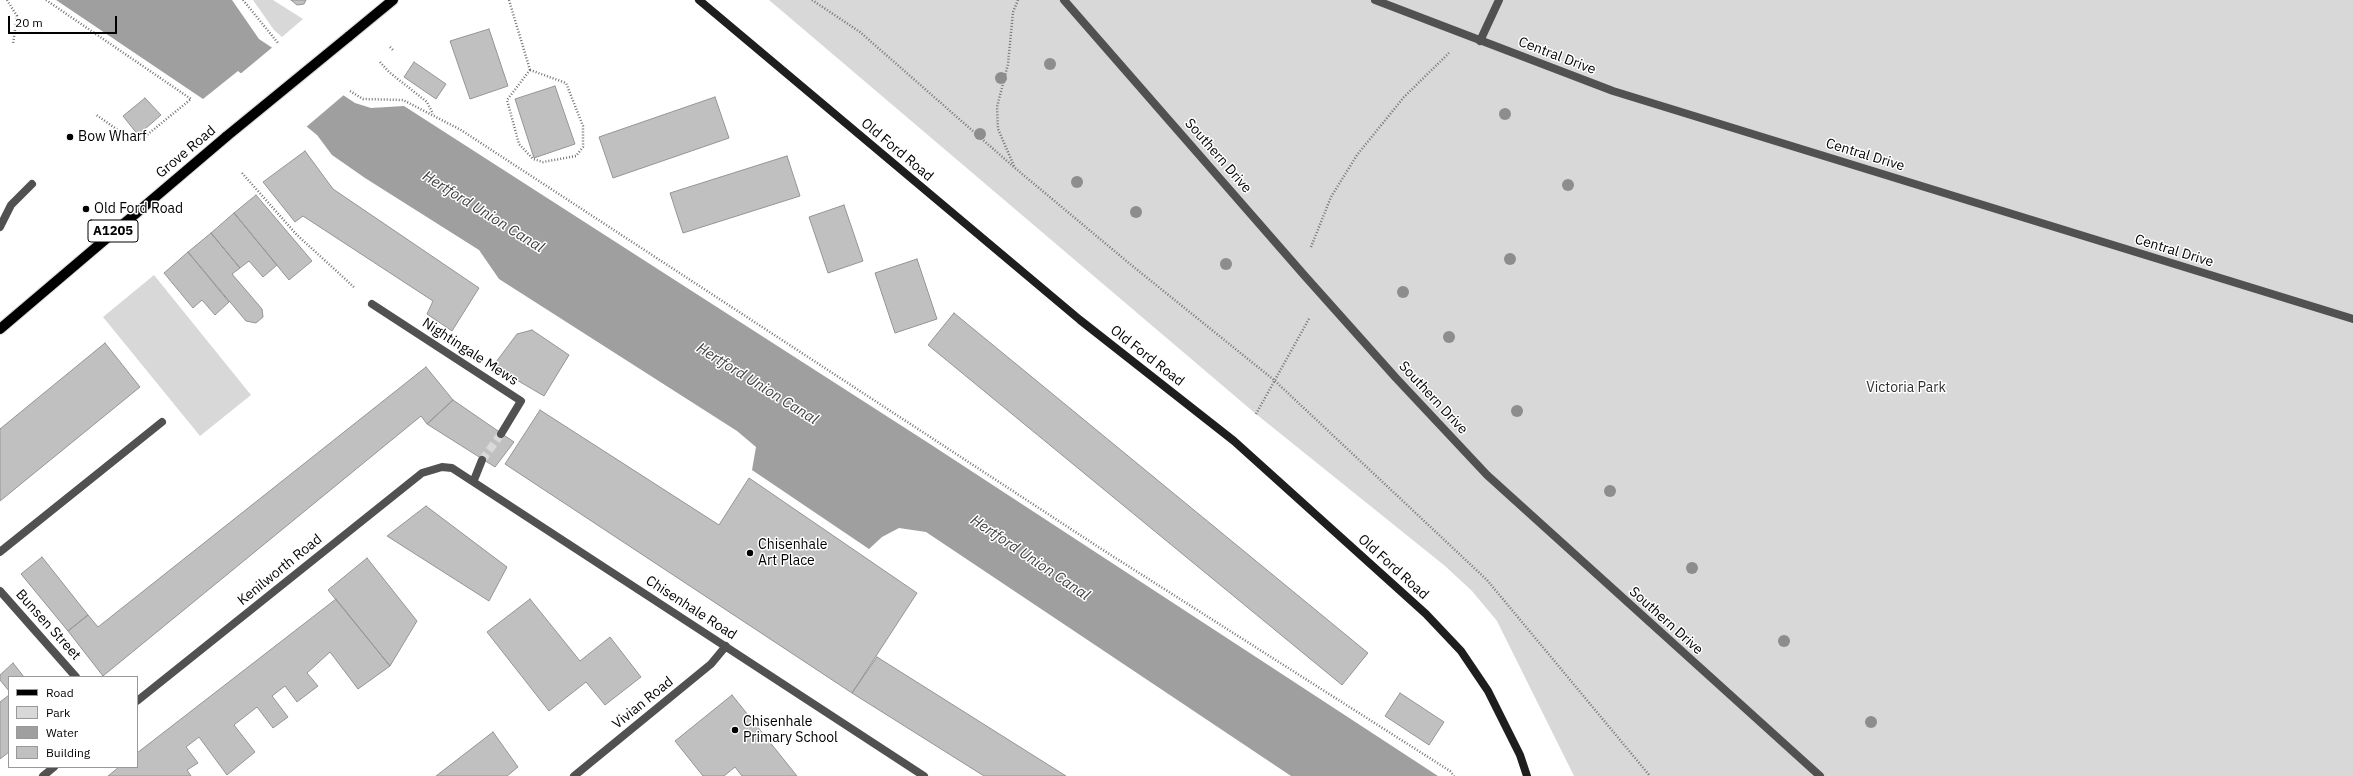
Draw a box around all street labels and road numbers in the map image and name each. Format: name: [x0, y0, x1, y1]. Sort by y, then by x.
street label: Central Drive: [1516, 34, 1598, 78]
street label: Old Ford Road: [857, 115, 937, 185]
street label: Southern Drive: [1181, 115, 1255, 197]
street label: Grove Road: [153, 122, 219, 182]
street label: Central Drive: [1824, 135, 1906, 175]
road number: A1205: [88, 220, 138, 242]
street label: Central Drive: [2133, 231, 2215, 271]
street label: Nightingale Mews: [419, 315, 521, 389]
street label: Old Ford Road: [1107, 322, 1187, 390]
street label: Southern Drive: [1395, 358, 1471, 438]
street label: Kenilworth Road: [235, 531, 325, 609]
street label: Old Ford Road: [1354, 531, 1432, 603]
street label: Chisenhale Road: [642, 572, 740, 644]
street label: Southern Drive: [1626, 584, 1706, 658]
street label: Bunsen Street: [12, 586, 84, 664]
street label: Vivian Road: [609, 673, 677, 733]

